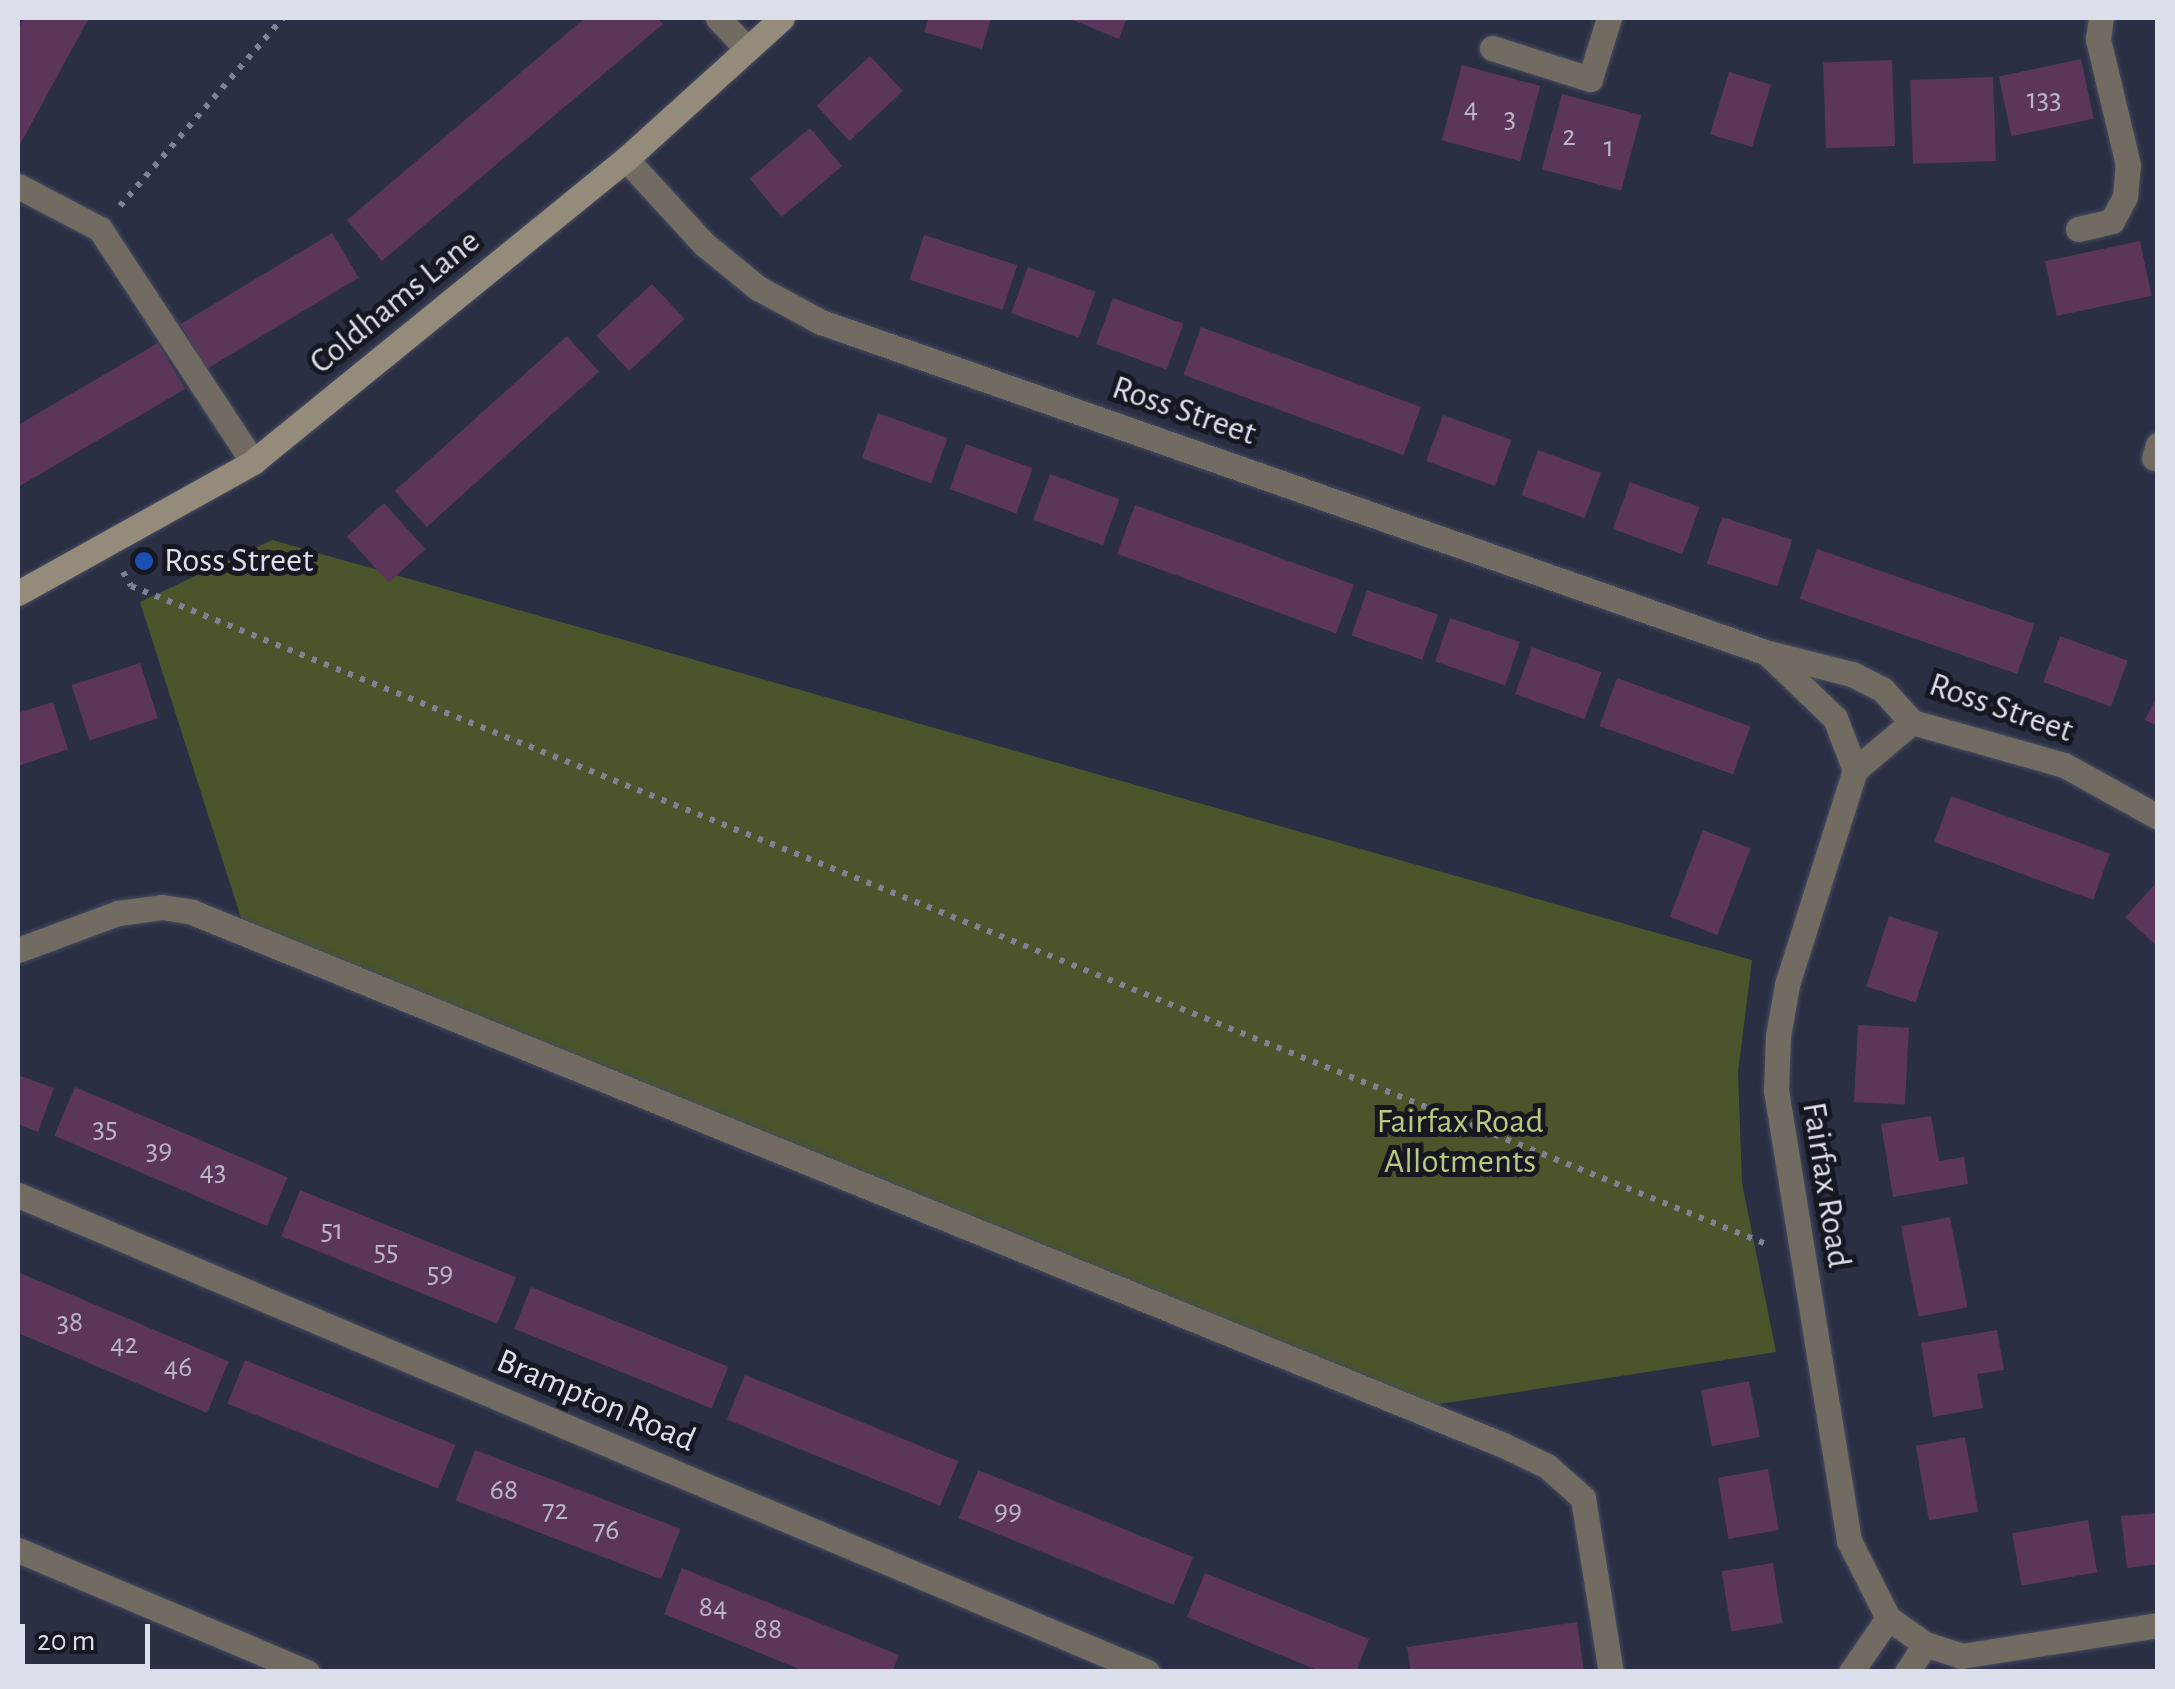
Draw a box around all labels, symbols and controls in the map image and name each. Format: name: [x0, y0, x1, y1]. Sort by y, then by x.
house number: 133: [2026, 81, 2062, 117]
house number: 4: [1464, 90, 1478, 126]
house number: 3: [1504, 100, 1516, 136]
house number: 2: [1562, 118, 1576, 154]
house number: 1: [1604, 129, 1614, 165]
street label: Coldhams Lane: [301, 221, 489, 383]
street label: Ross Street: [1107, 367, 1261, 455]
place label: Ross Street: [164, 540, 313, 582]
marker: Ross Street: [133, 550, 155, 572]
street label: Ross Street: [1924, 664, 2078, 752]
street label: Fairfax Road: [1792, 1099, 1860, 1271]
park label: Fairfax Road Allotments: [1376, 1101, 1544, 1183]
house number: 35: [93, 1110, 117, 1146]
house number: 39: [146, 1132, 172, 1168]
house number: 43: [200, 1153, 226, 1189]
house number: 51: [321, 1212, 343, 1248]
house number: 55: [373, 1233, 399, 1269]
house number: 59: [427, 1255, 453, 1291]
house number: 38: [57, 1304, 83, 1340]
house number: 42: [110, 1326, 138, 1362]
street label: Brampton Road: [490, 1340, 702, 1462]
house number: 46: [164, 1349, 192, 1385]
house number: 68: [490, 1472, 518, 1508]
house number: 72: [542, 1492, 568, 1528]
house number: 99: [994, 1493, 1022, 1529]
house number: 76: [593, 1512, 619, 1548]
house number: 84: [699, 1589, 727, 1625]
scale bar: [25, 1604, 155, 1666]
house number: 88: [754, 1611, 782, 1647]
text: 20 m: [37, 1626, 95, 1656]

